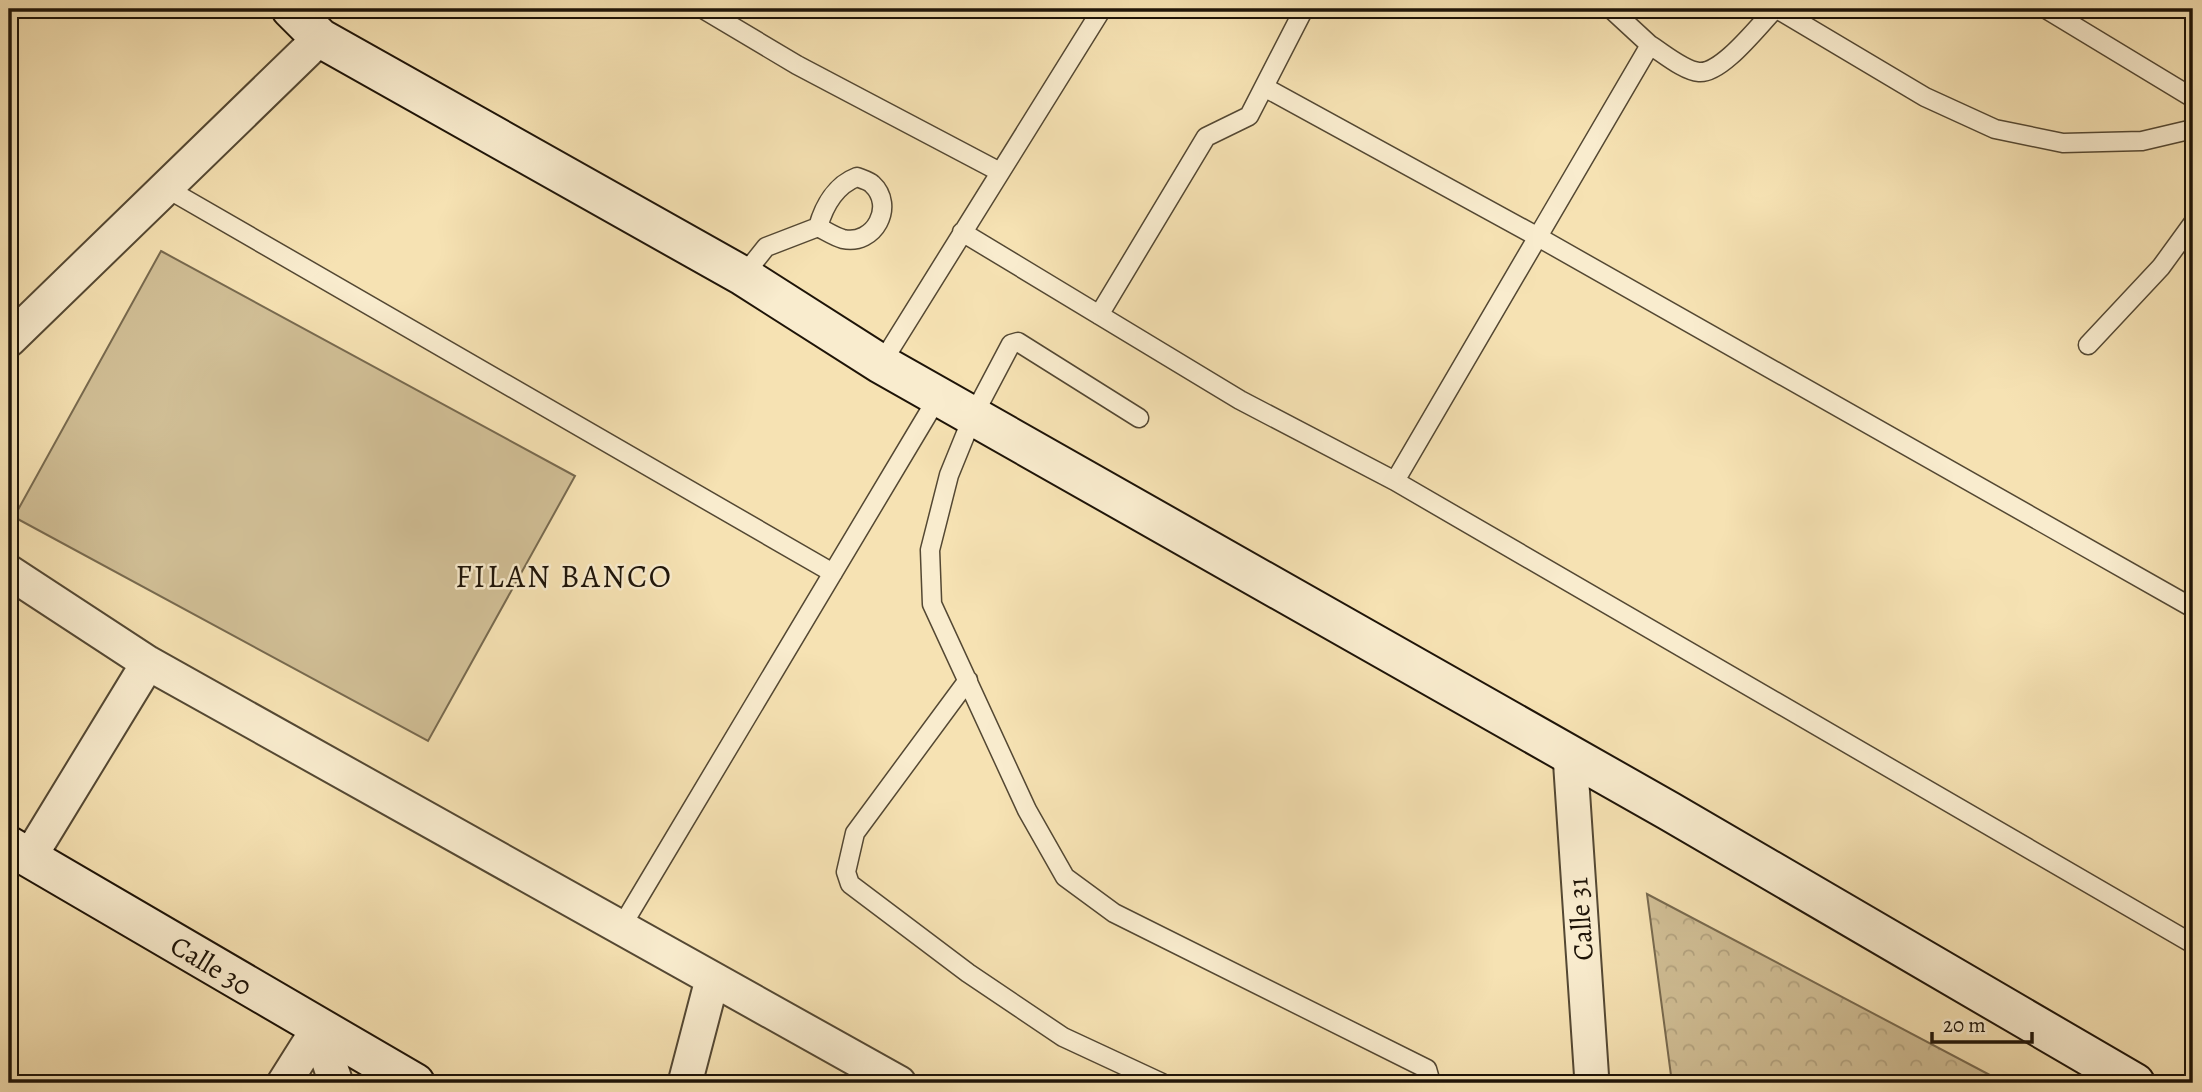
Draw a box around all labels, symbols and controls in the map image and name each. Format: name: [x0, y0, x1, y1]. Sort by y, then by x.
district label: FILAN BANCO: [455, 554, 673, 598]
street label: Calle 31: [1559, 876, 1603, 962]
street label: Calle 30: [163, 927, 259, 1005]
scale bar: [1932, 1001, 2032, 1045]
text: 20 m: [1943, 1011, 1986, 1039]

